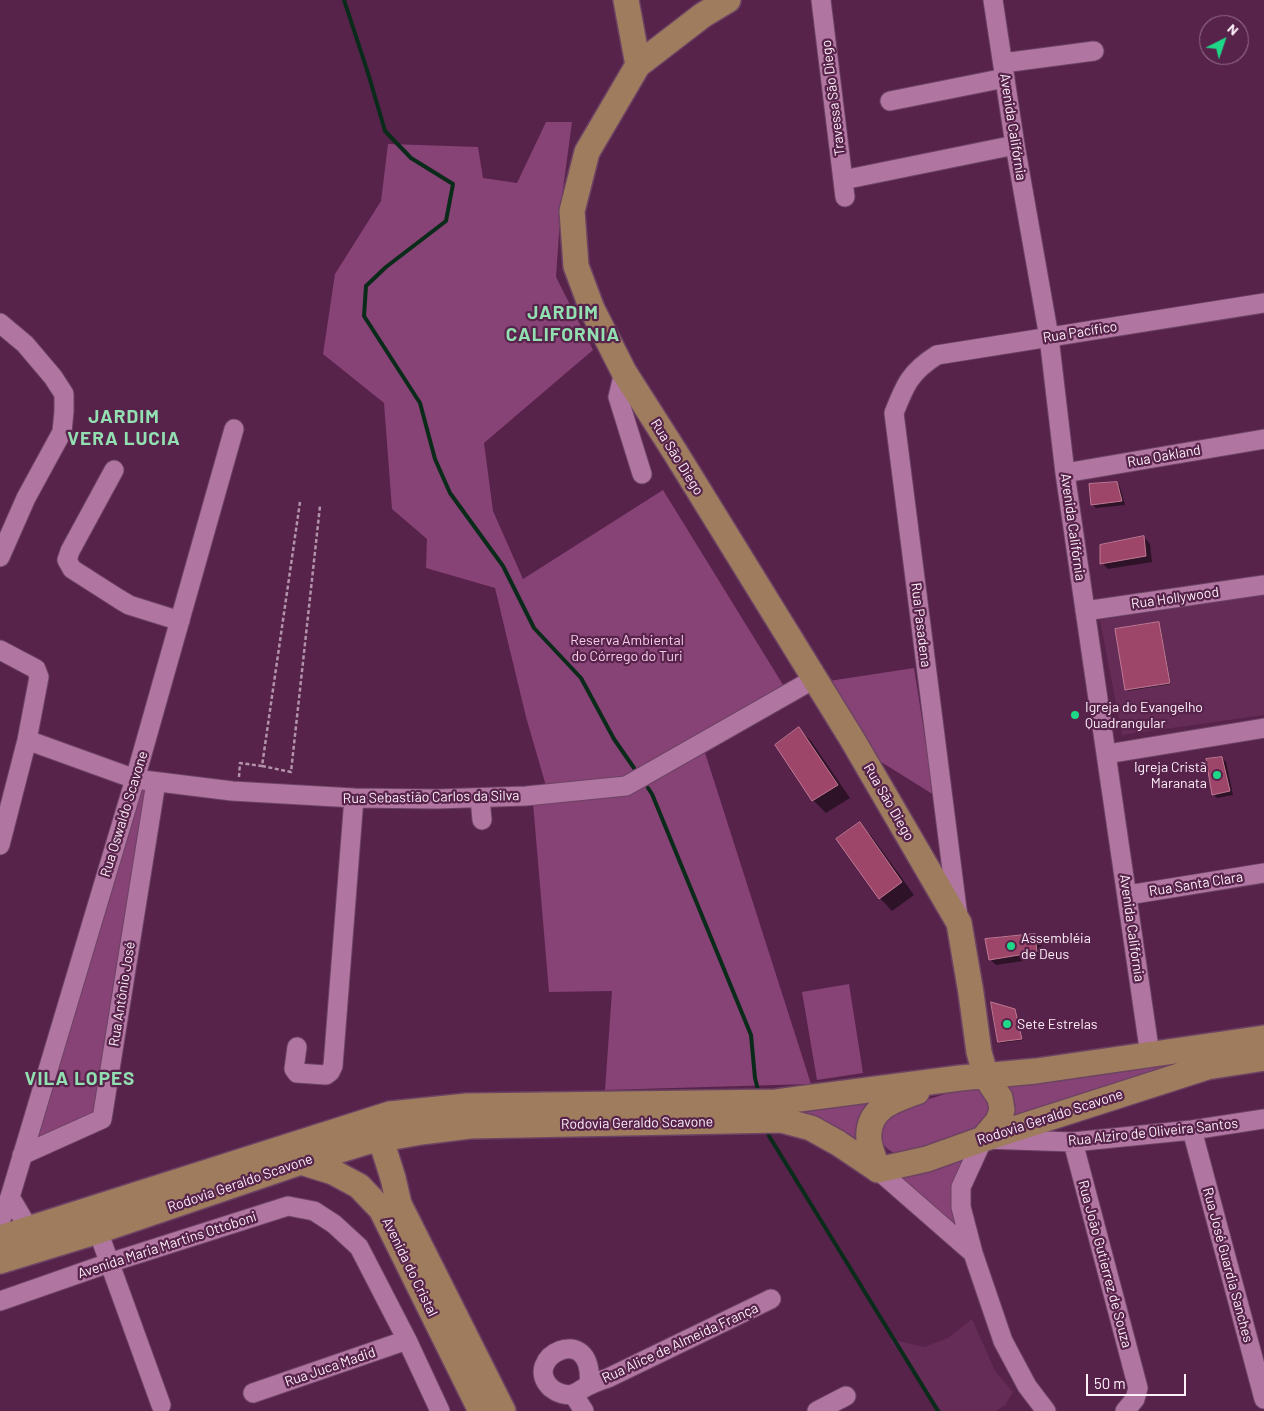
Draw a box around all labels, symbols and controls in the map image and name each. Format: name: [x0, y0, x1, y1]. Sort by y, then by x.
north arrow: [1199, 15, 1249, 65]
text: N: [1224, 20, 1243, 39]
street label: Travessa São Diego: [818, 39, 848, 157]
street label: Avenida Califórnia: [996, 72, 1030, 182]
district label: JARDIM CALIFORNIA: [505, 302, 621, 346]
street label: Rua Pacífico: [1042, 318, 1118, 346]
district label: JARDIM VERA LUCIA: [66, 406, 182, 450]
street label: Rua São Diego: [647, 416, 707, 498]
street label: Rua Oakland: [1126, 441, 1202, 471]
street label: Avenida Califórnia: [1057, 472, 1089, 582]
street label: Rua Pasadena: [907, 582, 935, 668]
street label: Rua Hollywood: [1130, 584, 1220, 612]
park label: Reserva Ambiental do Córrego do Turi: [570, 632, 684, 664]
place label: Igreja do Evangelho Quadrangular: [1085, 699, 1203, 732]
marker: Igreja do Evangelho Quadrangular: [1069, 709, 1081, 721]
street label: Rua Oswaldo Scavone: [97, 749, 151, 879]
place label: Igreja Cristã Maranata: [1134, 759, 1207, 792]
street label: Rua São Diego: [860, 760, 918, 844]
marker: Igreja Cristã Maranata: [1211, 769, 1223, 781]
street label: Rua Sebastião Carlos da Silva: [343, 787, 519, 807]
street label: Rua Santa Clara: [1148, 868, 1244, 900]
street label: Avenida Califórnia: [1116, 873, 1148, 983]
place label: Assembléia de Deus: [1021, 930, 1091, 962]
street label: Rua Antônio José: [105, 940, 139, 1048]
marker: Assembléia de Deus: [1005, 940, 1017, 952]
place label: Sete Estrelas: [1017, 1016, 1098, 1032]
marker: Sete Estrelas: [1001, 1018, 1013, 1030]
district label: VILA LOPES: [23, 1068, 137, 1090]
street label: Rodovia Geraldo Scavone: [975, 1085, 1125, 1149]
street label: Rodovia Geraldo Scavone: [561, 1113, 713, 1133]
street label: Rua Alziro de Oliveira Santos: [1067, 1115, 1239, 1149]
street label: Rodovia Geraldo Scavone: [165, 1150, 315, 1216]
street label: Rua João Gutierrez de Souza: [1075, 1178, 1135, 1350]
street label: Rua José Guardia Sanches: [1199, 1186, 1257, 1344]
street label: Avenida Maria Martins Ottoboni: [75, 1208, 259, 1282]
street label: Avenida do Cristal: [379, 1215, 441, 1319]
street label: Rua Alice de Almeida França: [599, 1299, 761, 1387]
street label: Rua Juca Madid: [282, 1344, 378, 1390]
scale bar: [1089, 1364, 1189, 1396]
text: 50 m: [1094, 1374, 1126, 1392]

